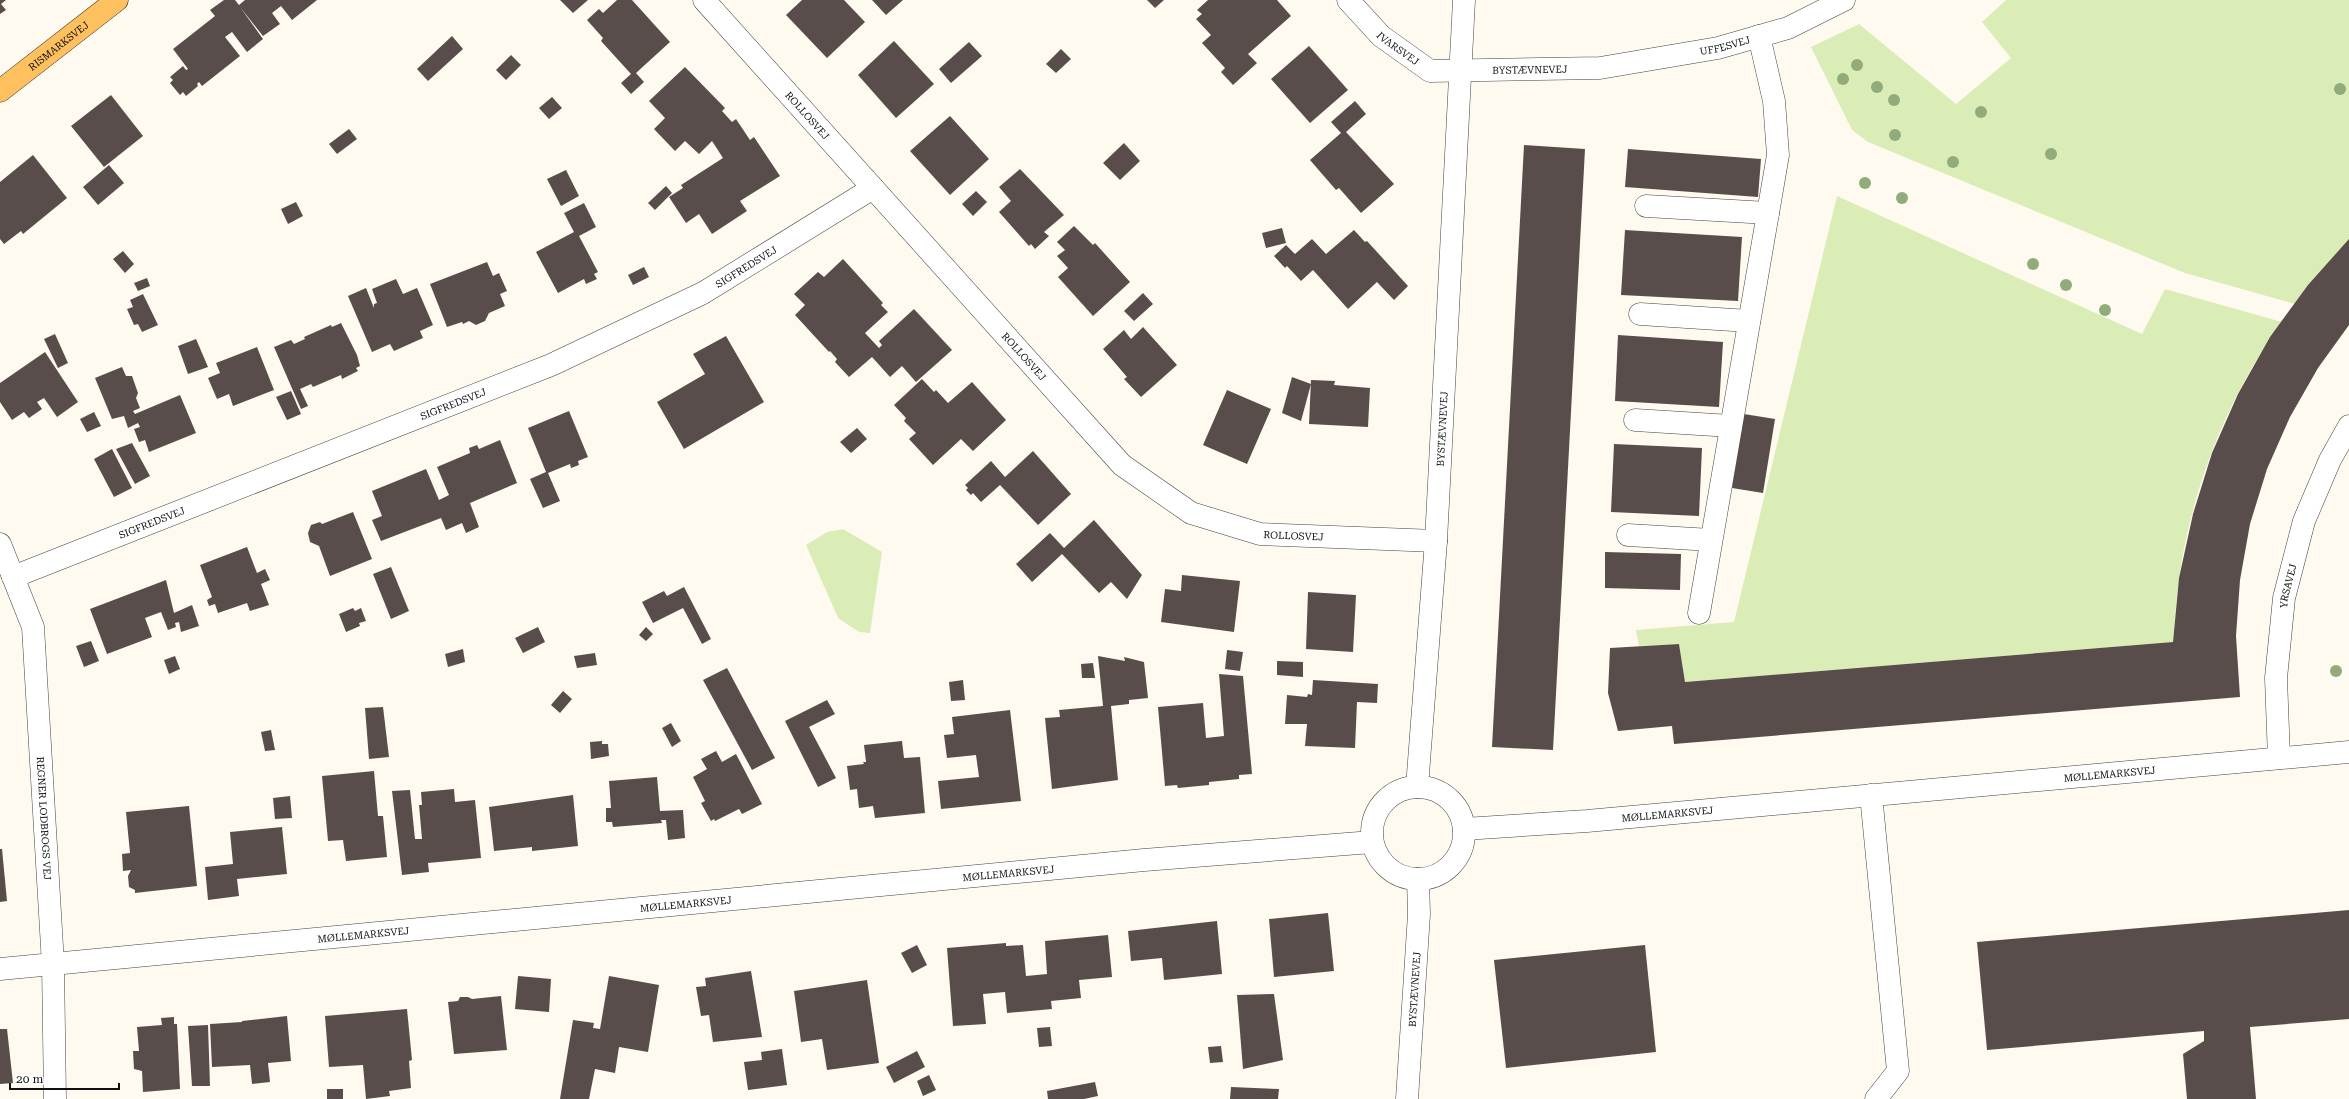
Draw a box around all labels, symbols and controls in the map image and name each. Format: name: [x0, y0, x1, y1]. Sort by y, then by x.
street label: RISMARKSVEJ: [27, 19, 91, 73]
street label: IVARSVEJ: [1374, 30, 1421, 68]
street label: UFFESVEJ: [1699, 34, 1752, 57]
street label: BYSTÆVNEVEJ: [1492, 64, 1568, 76]
street label: ROLLOSVEJ: [783, 89, 832, 142]
street label: SIGFREDSVEJ: [714, 244, 779, 290]
street label: ROLLOSVEJ: [1000, 330, 1048, 383]
street label: SIGFREDSVEJ: [419, 386, 488, 422]
street label: BYSTÆVNEVEJ: [1435, 391, 1450, 467]
street label: SIGFREDSVEJ: [117, 505, 187, 541]
street label: ROLLOSVEJ: [1263, 529, 1324, 543]
street label: YRSAVEJ: [2278, 562, 2299, 609]
street label: REGNER LODBROGS VEJ: [35, 756, 53, 881]
street label: MØLLEMARKSVEJ: [2063, 765, 2156, 784]
street label: MØLLEMARKSVEJ: [1621, 805, 1714, 824]
street label: MØLLEMARKSVEJ: [962, 864, 1055, 883]
street label: MØLLEMARKSVEJ: [639, 894, 733, 914]
street label: MØLLEMARKSVEJ: [317, 925, 410, 945]
street label: BYSTÆVNEVEJ: [1407, 951, 1423, 1027]
scale bar: [10, 1065, 119, 1091]
text: 20 m: [16, 1072, 43, 1086]

